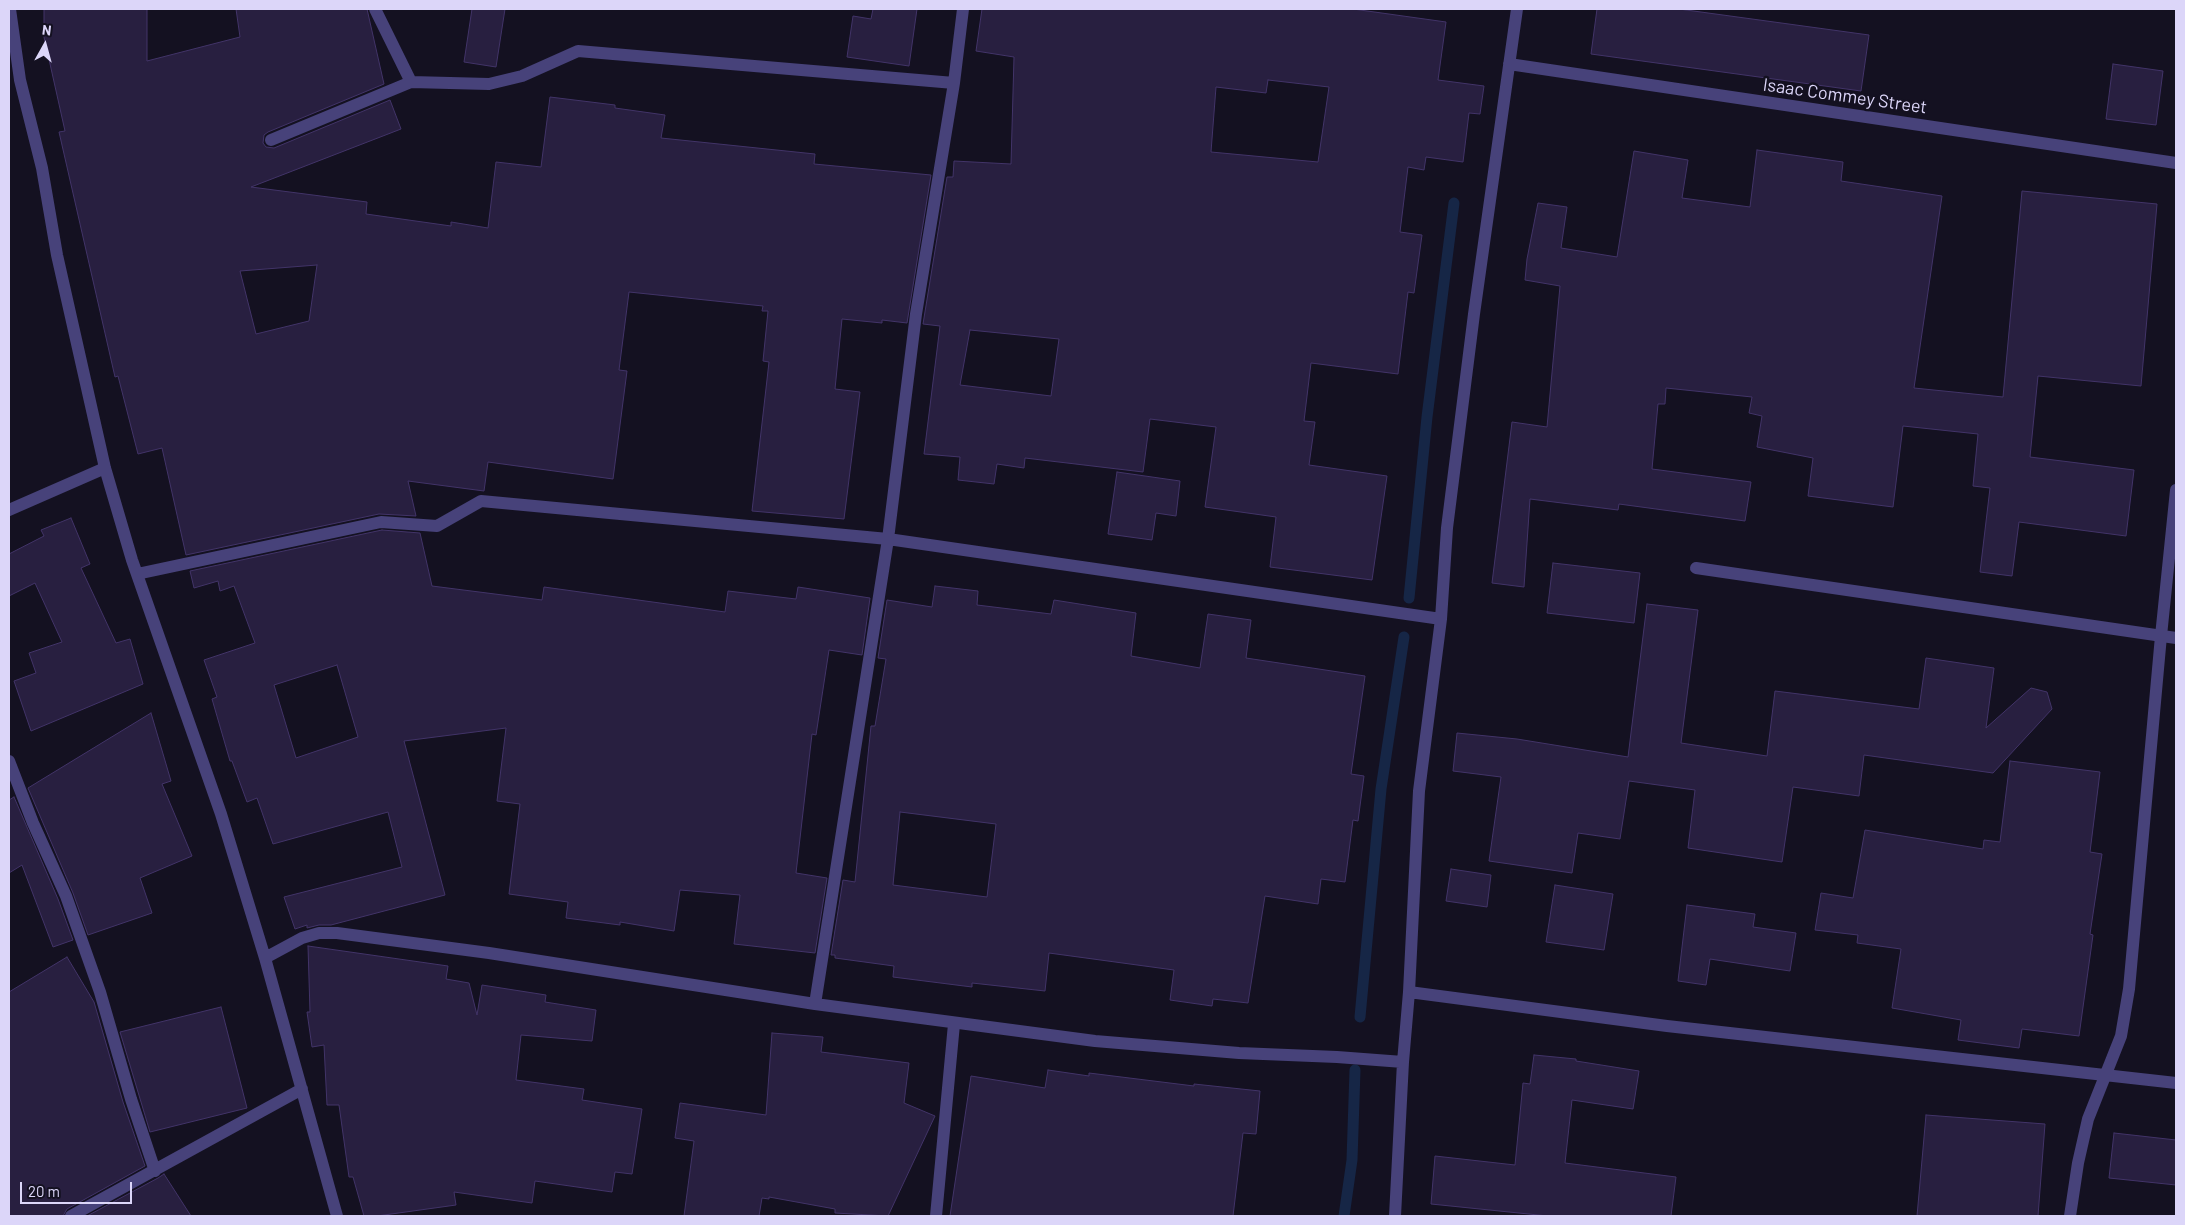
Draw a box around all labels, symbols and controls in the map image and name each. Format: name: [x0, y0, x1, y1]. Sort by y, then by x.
north arrow: [20, 20, 70, 70]
text: N: [41, 21, 53, 39]
street label: Isaac Commey Street: [1762, 74, 1928, 118]
scale bar: [22, 1172, 135, 1204]
text: 20 m: [28, 1182, 60, 1200]

